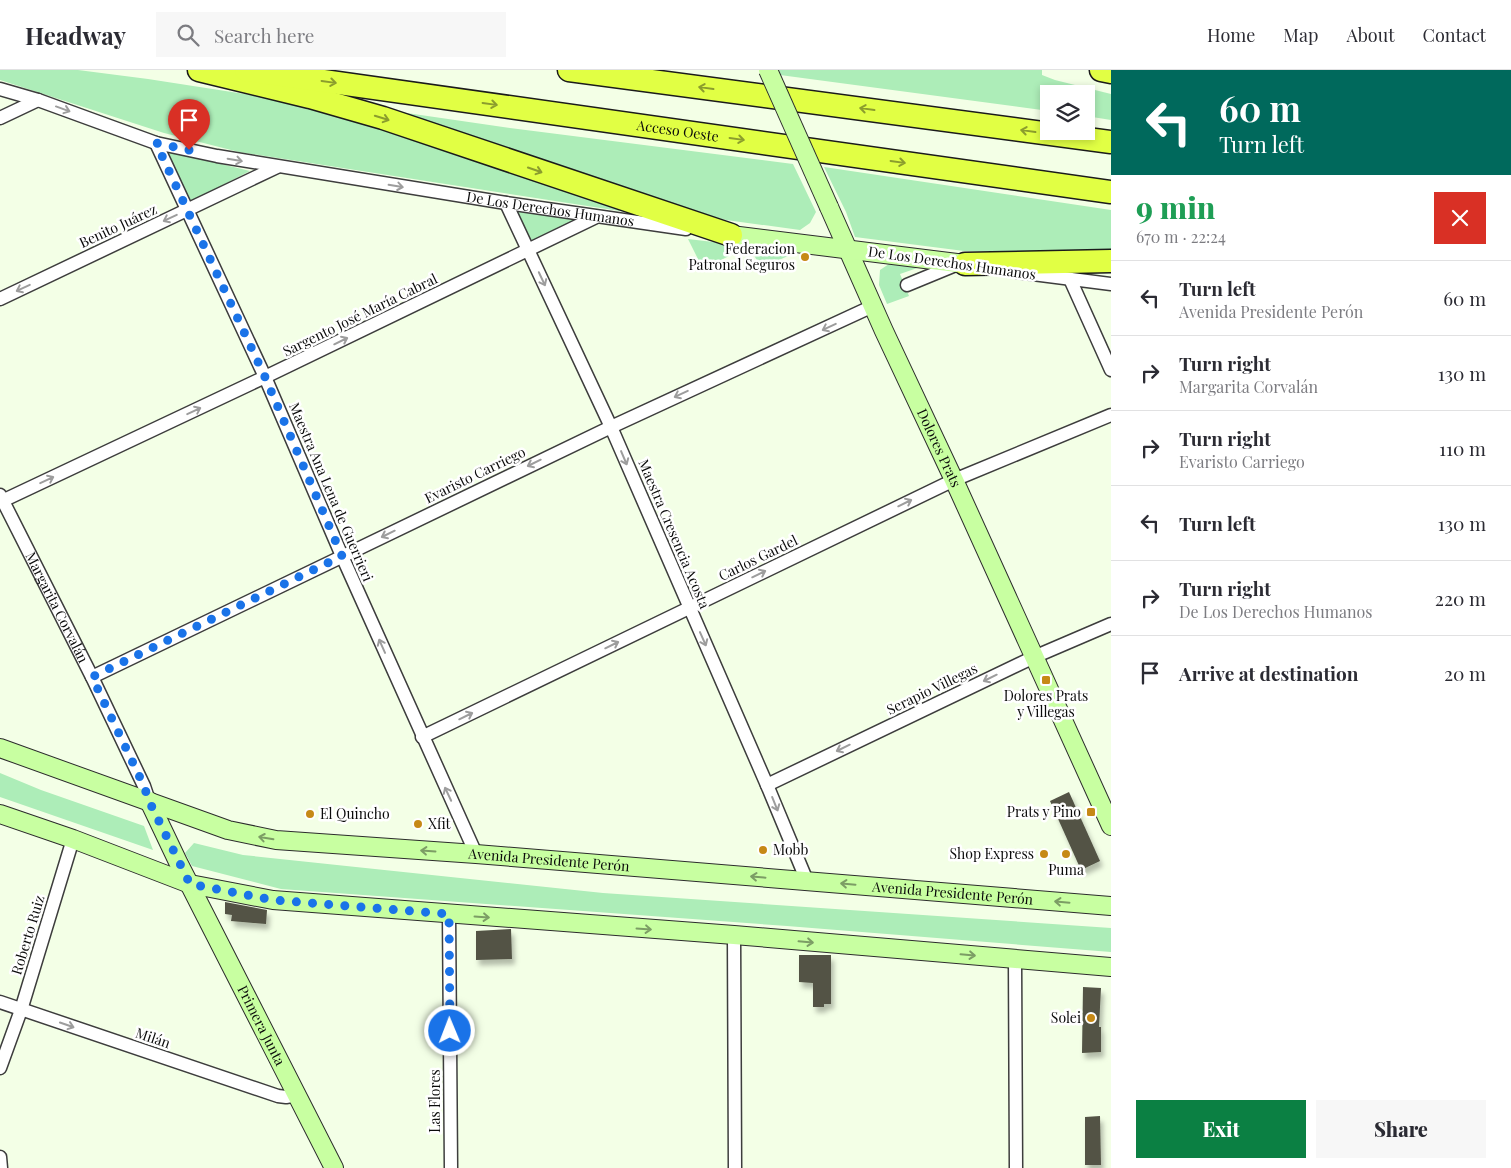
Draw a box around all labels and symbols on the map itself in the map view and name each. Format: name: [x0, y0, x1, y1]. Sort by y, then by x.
one-way arrow: [320, 77, 336, 87]
one-way arrow: [698, 83, 714, 93]
pin: [168, 99, 210, 150]
one-way arrow: [481, 99, 497, 109]
one-way arrow: [859, 104, 875, 114]
one-way arrow: [55, 105, 70, 114]
one-way arrow: [373, 113, 389, 123]
street label: Acceso Oeste: [634, 115, 720, 146]
one-way arrow: [1020, 126, 1036, 136]
one-way arrow: [729, 134, 745, 144]
one-way arrow: [227, 155, 243, 165]
one-way arrow: [890, 157, 906, 167]
one-way arrow: [527, 165, 543, 175]
one-way arrow: [387, 181, 403, 191]
street label: De Los Derechos Humanos: [465, 187, 636, 230]
street label: Benito Juárez: [76, 199, 160, 252]
one-way arrow: [162, 214, 177, 224]
place label: Federacion Patronal Seguros: [688, 239, 796, 274]
street label: De Los Derechos Humanos: [867, 241, 1037, 284]
marker: Federacion Patronal Seguros: [799, 251, 811, 263]
street label: Sargento José María Cabral: [279, 269, 440, 360]
one-way arrow: [537, 271, 547, 286]
one-way arrow: [16, 284, 31, 293]
one-way arrow: [822, 322, 837, 332]
one-way arrow: [333, 336, 348, 345]
one-way arrow: [674, 390, 689, 400]
street label: Maestra Ana Lena de Guerrieri: [285, 399, 378, 584]
one-way arrow: [186, 405, 201, 415]
street label: Dolores Prats: [913, 405, 966, 490]
street label: Evaristo Carriego: [421, 442, 529, 507]
one-way arrow: [620, 450, 630, 465]
street label: Maestra Cresencia Acosta: [634, 456, 715, 611]
one-way arrow: [527, 459, 542, 469]
one-way arrow: [39, 475, 54, 484]
one-way arrow: [897, 498, 912, 508]
one-way arrow: [381, 530, 396, 539]
street label: Carlos Gardel: [715, 530, 800, 585]
street label: Margarita Corvalán: [21, 549, 94, 666]
one-way arrow: [751, 569, 766, 579]
one-way arrow: [698, 631, 708, 646]
one-way arrow: [376, 639, 386, 654]
one-way arrow: [604, 640, 619, 649]
street label: Serapio Villegas: [883, 658, 980, 719]
one-way arrow: [983, 673, 998, 683]
marker: Dolores Prats y Villegas: [1040, 674, 1052, 686]
place label: Dolores Prats y Villegas: [1004, 686, 1088, 721]
one-way arrow: [458, 711, 473, 720]
one-way arrow: [836, 744, 851, 753]
one-way arrow: [443, 787, 453, 802]
one-way arrow: [771, 796, 780, 811]
place label: Prats y Pino: [1007, 802, 1081, 821]
place label: El Quincho: [320, 804, 390, 823]
marker: Prats y Pino: [1085, 806, 1097, 818]
marker: El Quincho: [304, 808, 316, 820]
place label: Xfit: [428, 814, 452, 833]
marker: Xfit: [412, 818, 424, 830]
one-way arrow: [258, 833, 274, 843]
place label: Mobb: [773, 840, 808, 859]
street label: Avenida Presidente Perón: [467, 843, 631, 876]
marker: Mobb: [757, 844, 769, 856]
place label: Shop Express: [949, 844, 1034, 863]
one-way arrow: [420, 846, 436, 855]
marker: Shop Express: [1038, 848, 1050, 860]
marker: Puma: [1060, 848, 1072, 860]
place label: Puma: [1048, 860, 1084, 879]
one-way arrow: [750, 872, 766, 882]
street label: Avenida Presidente Perón: [870, 876, 1035, 909]
one-way arrow: [840, 880, 856, 889]
street label: Roberto Ruiz: [6, 893, 49, 977]
one-way arrow: [1055, 898, 1071, 907]
one-way arrow: [473, 912, 489, 921]
one-way arrow: [635, 924, 651, 933]
one-way arrow: [797, 937, 813, 946]
one-way arrow: [959, 950, 975, 960]
street label: Primera Junta: [233, 982, 290, 1069]
position arrow: [423, 1004, 475, 1056]
place label: Solei: [1051, 1008, 1081, 1027]
marker: Solei: [1085, 1012, 1097, 1024]
one-way arrow: [59, 1021, 75, 1031]
street label: Milán: [133, 1023, 174, 1053]
street label: Las Flores: [425, 1069, 444, 1133]

